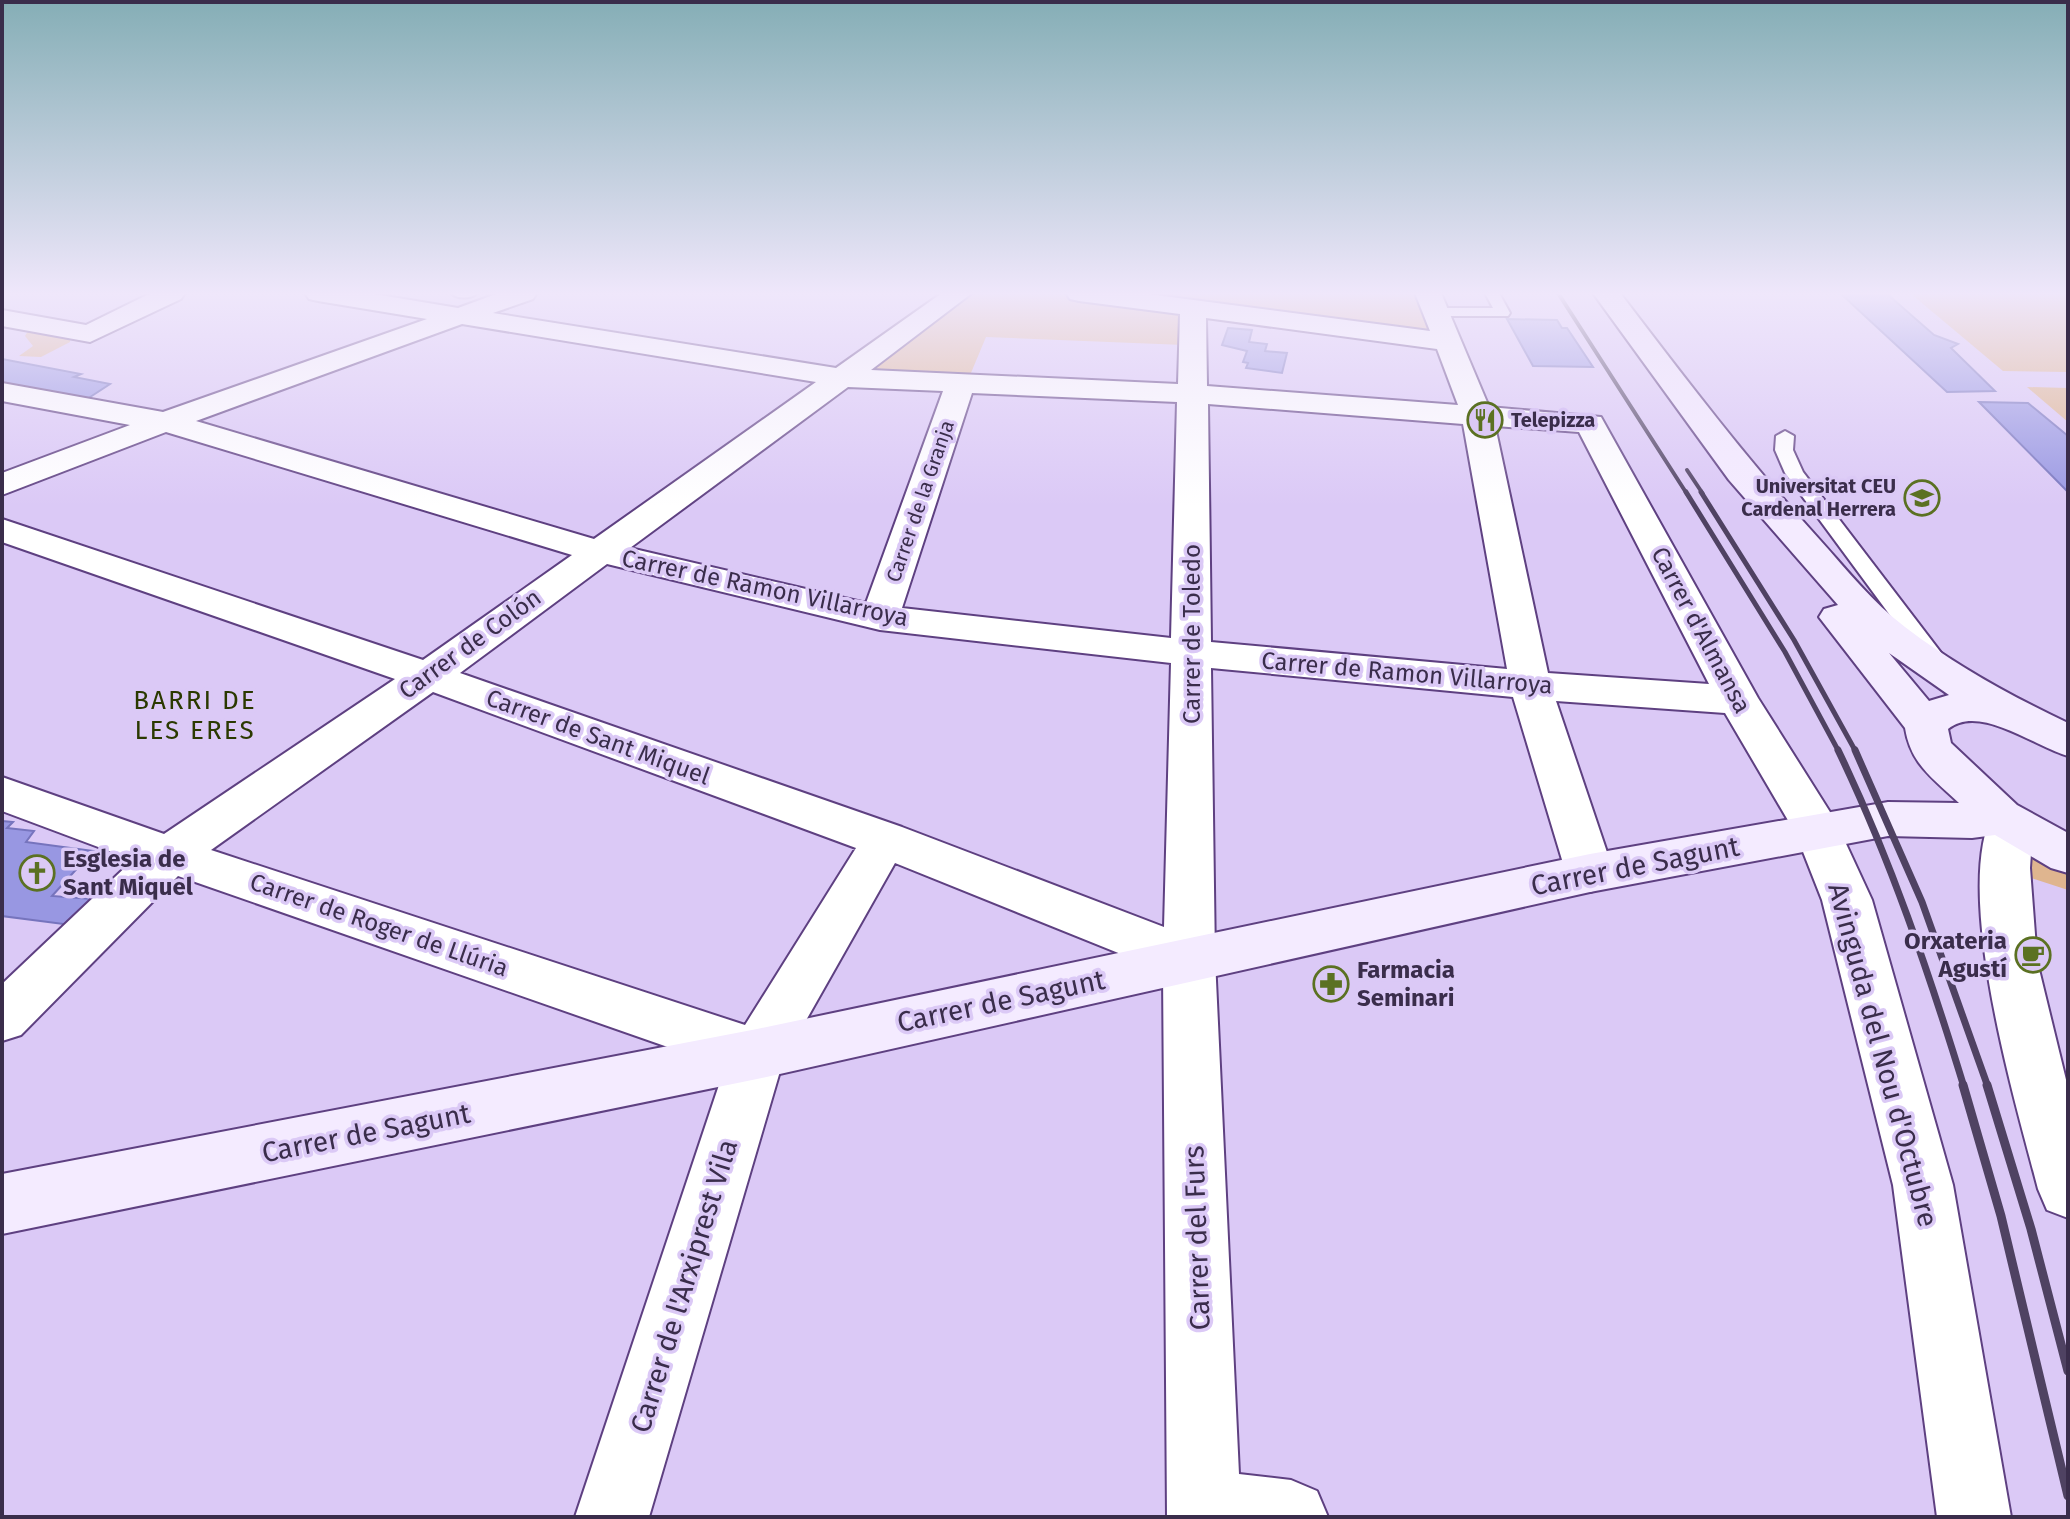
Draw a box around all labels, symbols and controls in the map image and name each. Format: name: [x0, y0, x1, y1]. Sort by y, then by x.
restaurant icon: Telepizza: [1466, 401, 1504, 439]
place label: Telepizza: [1511, 408, 1595, 432]
street label: Carrer de la Granja: [881, 417, 959, 585]
place label: Universitat CEU Cardenal Herrera: [1741, 474, 1896, 521]
school or university icon: Universitat CEU Cardenal Herrera: [1903, 479, 1941, 517]
street label: Carrer d'Almansa: [1645, 542, 1757, 718]
street label: Carrer de Ramon Villarroya: [619, 544, 911, 632]
street label: Carrer de Toledo: [1178, 544, 1206, 724]
street label: Carrer de Colón: [394, 583, 546, 705]
street label: Carrer de Ramon Villarroya: [1260, 646, 1554, 700]
street label: Carrer de Sant Miquel: [482, 684, 714, 790]
district label: BARRI DE LES ERES: [133, 685, 257, 746]
street label: Carrer de Sagunt: [1528, 829, 1743, 902]
place label: Esglesia de Sant Miquel: [63, 845, 194, 901]
church icon: Esglesia de Sant Miquel: [18, 854, 56, 892]
street label: Carrer de Roger de Llúria: [246, 868, 512, 982]
street label: Avinguda del Nou d'Octubre: [1821, 879, 1945, 1231]
place label: Orxateria Agustí: [1904, 927, 2007, 983]
cafe icon: Orxateria Agustí: [2014, 936, 2052, 974]
place label: Farmacia Seminari: [1357, 956, 1455, 1012]
street label: Carrer de Sagunt: [894, 963, 1109, 1039]
pharmacy icon: Farmacia Seminari: [1312, 965, 1350, 1003]
street label: Carrer de Sagunt: [259, 1096, 474, 1169]
street label: Carrer de l'Arxiprest Vila: [624, 1135, 744, 1437]
street label: Carrer del Furs: [1177, 1145, 1217, 1331]

